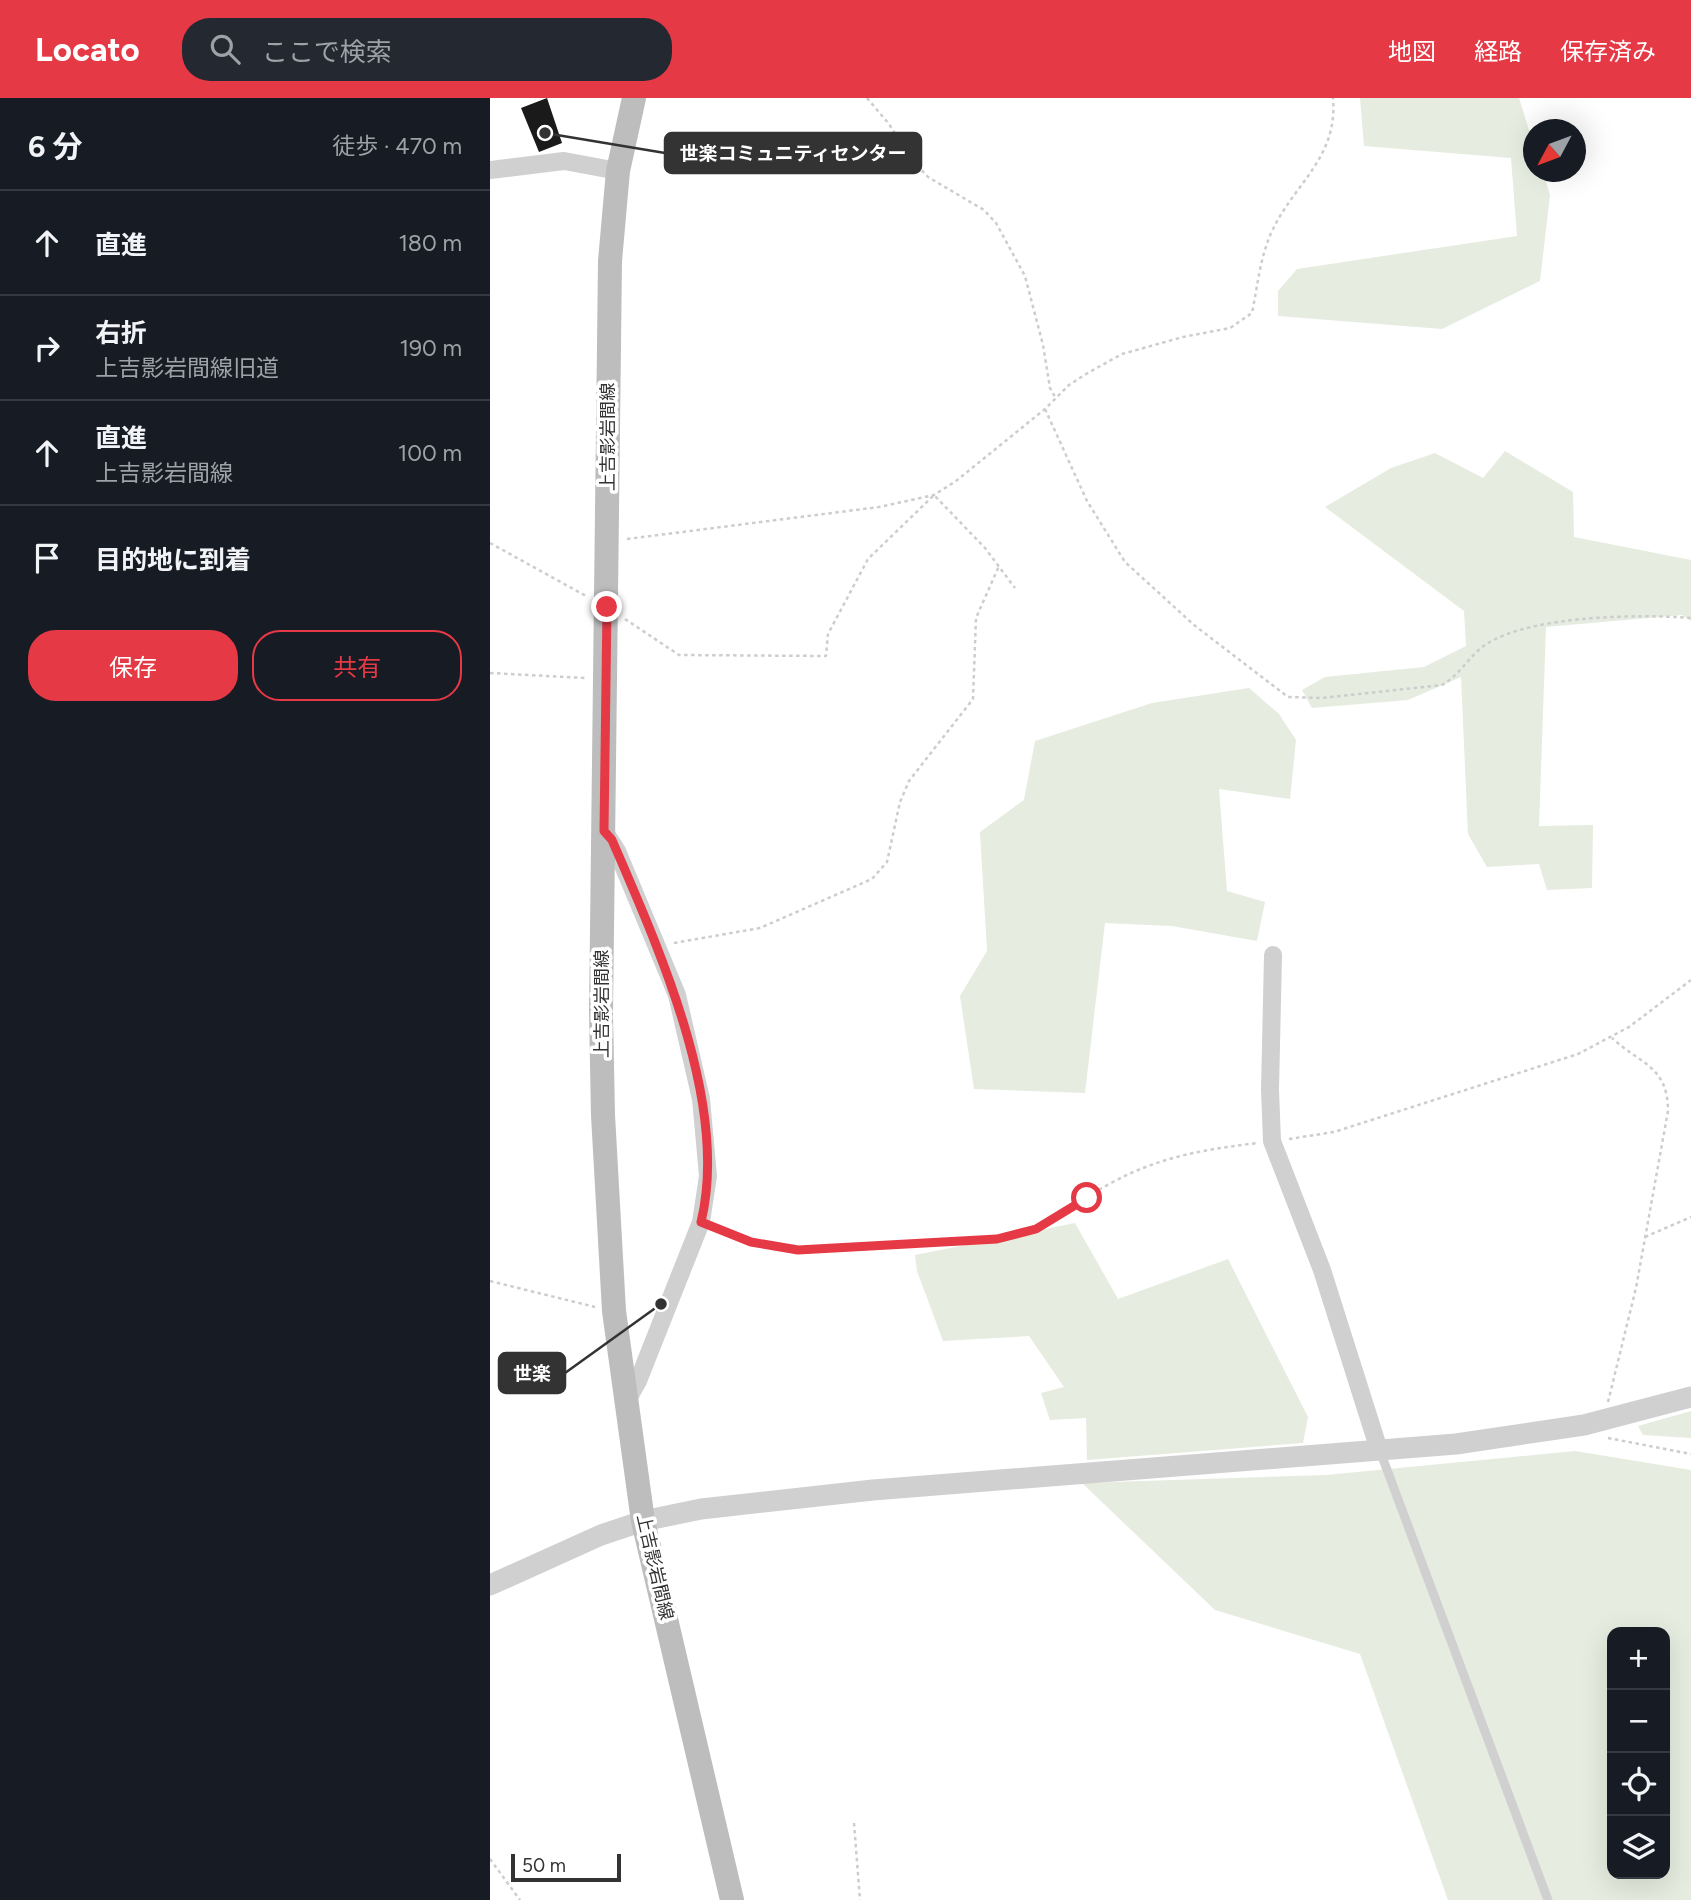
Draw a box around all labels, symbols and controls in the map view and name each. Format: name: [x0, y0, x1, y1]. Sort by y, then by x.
search box: [182, 18, 672, 81]
text: Locato: [35, 30, 140, 69]
icon: search: [206, 30, 244, 68]
text: ここで検索: [262, 36, 392, 68]
text: 地図: [1388, 37, 1436, 66]
text: 経路: [1474, 37, 1522, 66]
text: 保存済み: [1560, 37, 1656, 66]
north arrow: [1523, 119, 1586, 182]
text: 6 分: [28, 128, 83, 165]
text: 徒歩 · 470 m: [332, 132, 462, 160]
callout: 世楽コミュニティセンター: [665, 133, 921, 173]
text: 世楽コミュニティセンター: [680, 142, 906, 165]
icon: ahead: [28, 224, 66, 262]
text: 直進: [95, 229, 147, 261]
text: 180 m: [398, 229, 462, 257]
text: 右折: [95, 317, 147, 349]
icon: right: [28, 329, 66, 367]
text: 190 m: [399, 334, 462, 362]
text: 上吉影岩間線旧道: [95, 354, 279, 382]
street label: 上吉影岩間線: [597, 383, 619, 491]
text: 直進: [95, 422, 147, 454]
icon: ahead: [28, 434, 66, 472]
text: 100 m: [398, 439, 462, 467]
text: 上吉影岩間線: [95, 459, 233, 487]
icon: arrive: [28, 539, 66, 577]
text: 目的地に到着: [95, 544, 251, 576]
route end: [591, 591, 622, 622]
button: 保存: [28, 630, 238, 701]
button: 共有: [252, 630, 462, 701]
street label: 上吉影岩間線: [591, 950, 613, 1058]
route start: [1071, 1182, 1102, 1213]
callout: 世楽: [499, 1353, 565, 1393]
text: 世楽: [513, 1362, 551, 1385]
street label: 上吉影岩間線: [632, 1512, 678, 1622]
map controls: [1607, 1627, 1670, 1879]
button: +: [1607, 1627, 1670, 1690]
button: −: [1607, 1690, 1670, 1753]
button: locate: [1607, 1753, 1670, 1816]
button: layers: [1607, 1816, 1670, 1879]
scale bar: [511, 1851, 621, 1883]
text: 50 m: [522, 1854, 566, 1877]

